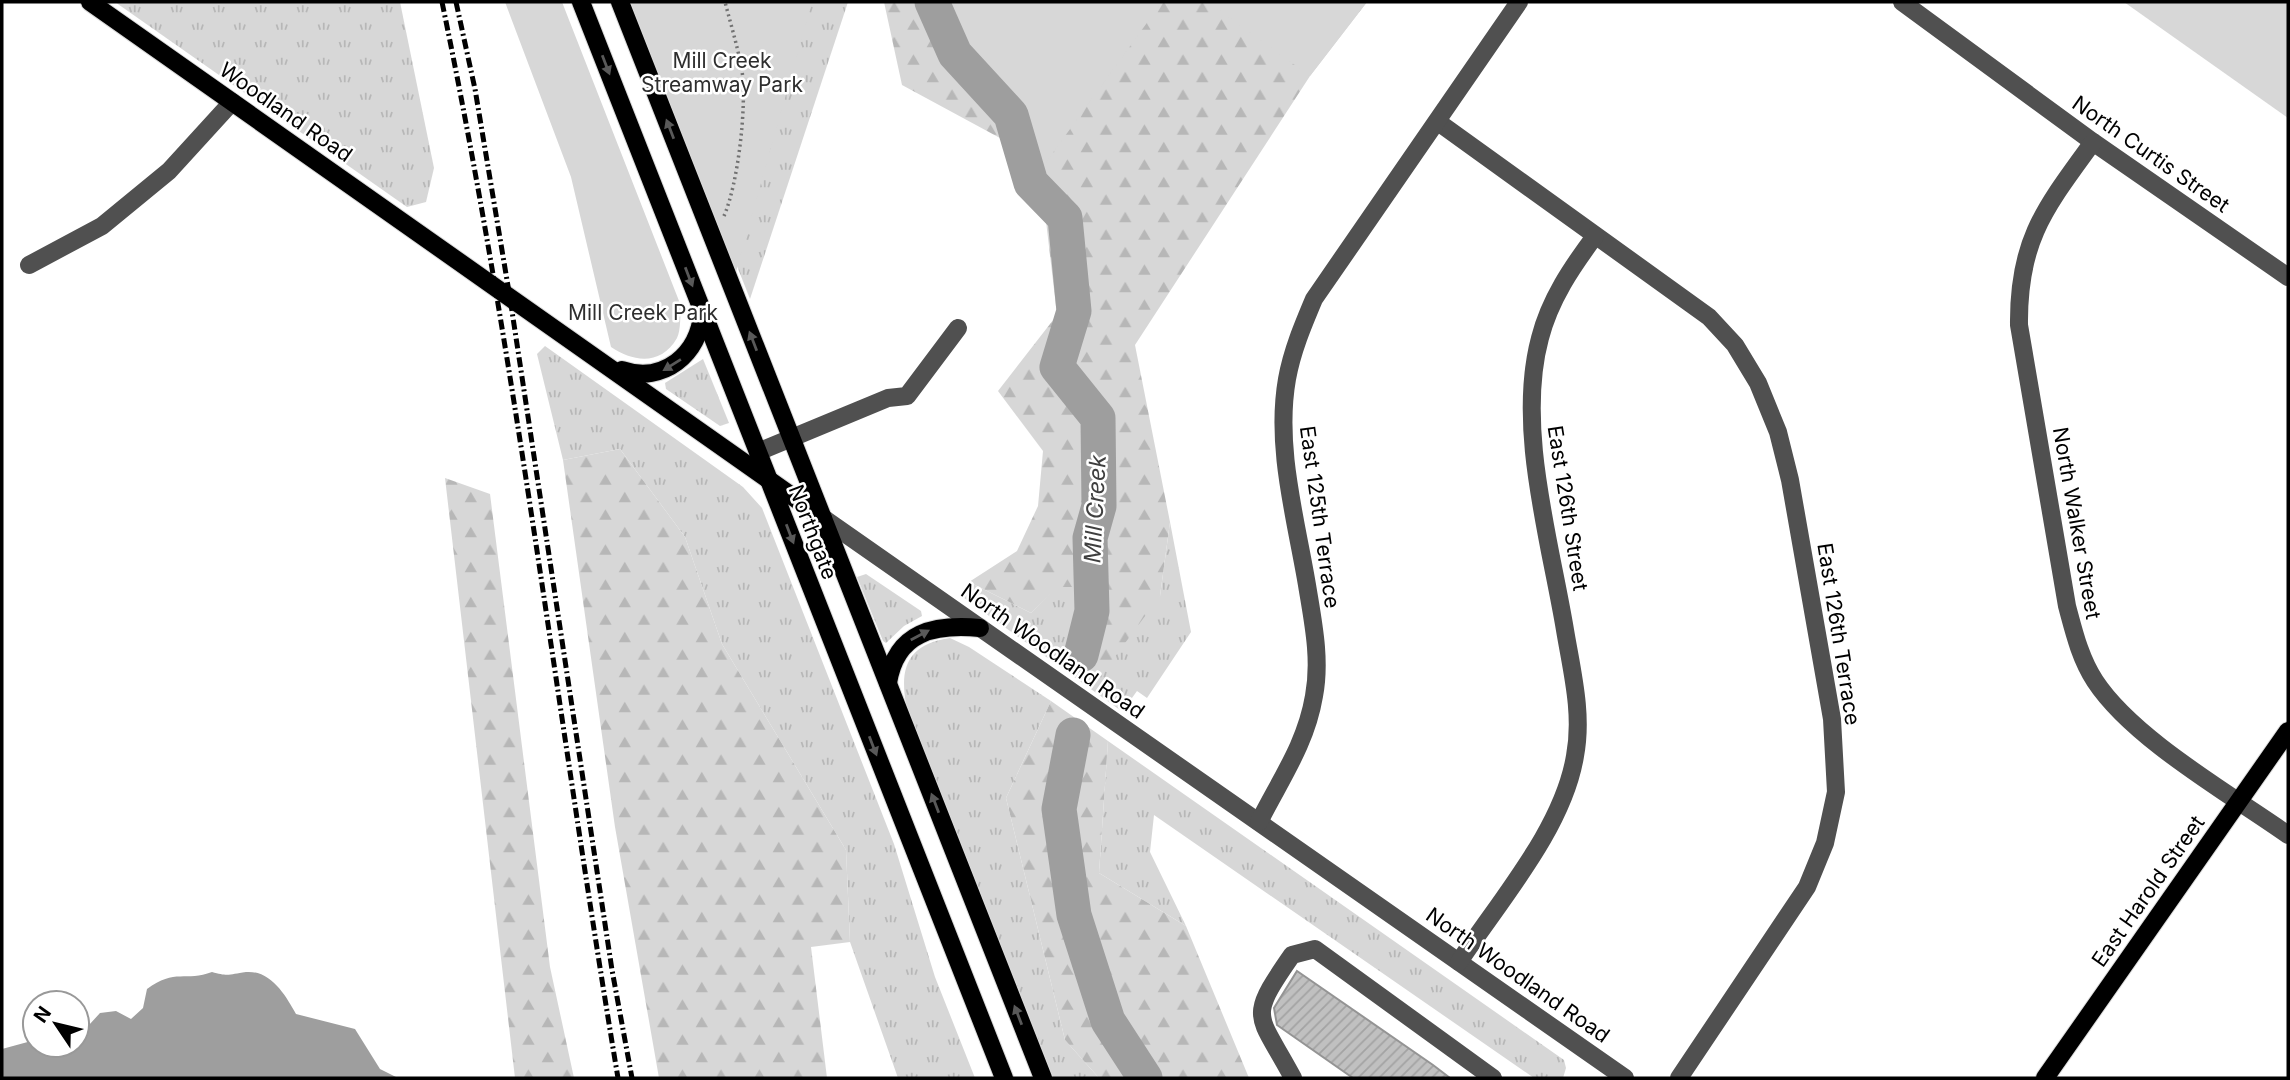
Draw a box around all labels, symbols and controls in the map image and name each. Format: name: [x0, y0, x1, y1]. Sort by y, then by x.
park label: Mill Creek Streamway Park: [641, 48, 803, 97]
one-way arrow: [600, 55, 611, 76]
street label: Woodland Road: [215, 57, 357, 167]
street label: North Curtis Street: [2068, 90, 2234, 218]
one-way arrow: [665, 119, 676, 140]
one-way arrow: [683, 267, 694, 288]
park label: Mill Creek Park: [568, 300, 718, 325]
one-way arrow: [748, 331, 759, 352]
one-way arrow: [662, 358, 681, 371]
street label: East 125th Terrace: [1295, 424, 1345, 610]
street label: East 126th Street: [1543, 424, 1593, 593]
street label: North Walker Street: [2048, 425, 2106, 621]
water label: Mill Creek: [1078, 454, 1112, 564]
street label: Northgate: [783, 481, 843, 583]
one-way arrow: [784, 524, 795, 545]
street label: East 126th Terrace: [1812, 541, 1866, 727]
street label: North Woodland Road: [956, 578, 1150, 724]
one-way arrow: [911, 629, 930, 641]
one-way arrow: [868, 736, 879, 757]
one-way arrow: [929, 792, 940, 813]
street label: East Harold Street: [2086, 810, 2210, 971]
street label: North Woodland Road: [1421, 902, 1615, 1048]
north arrow: [21, 989, 91, 1059]
text: N: [29, 1002, 56, 1027]
one-way arrow: [1013, 1004, 1024, 1025]

